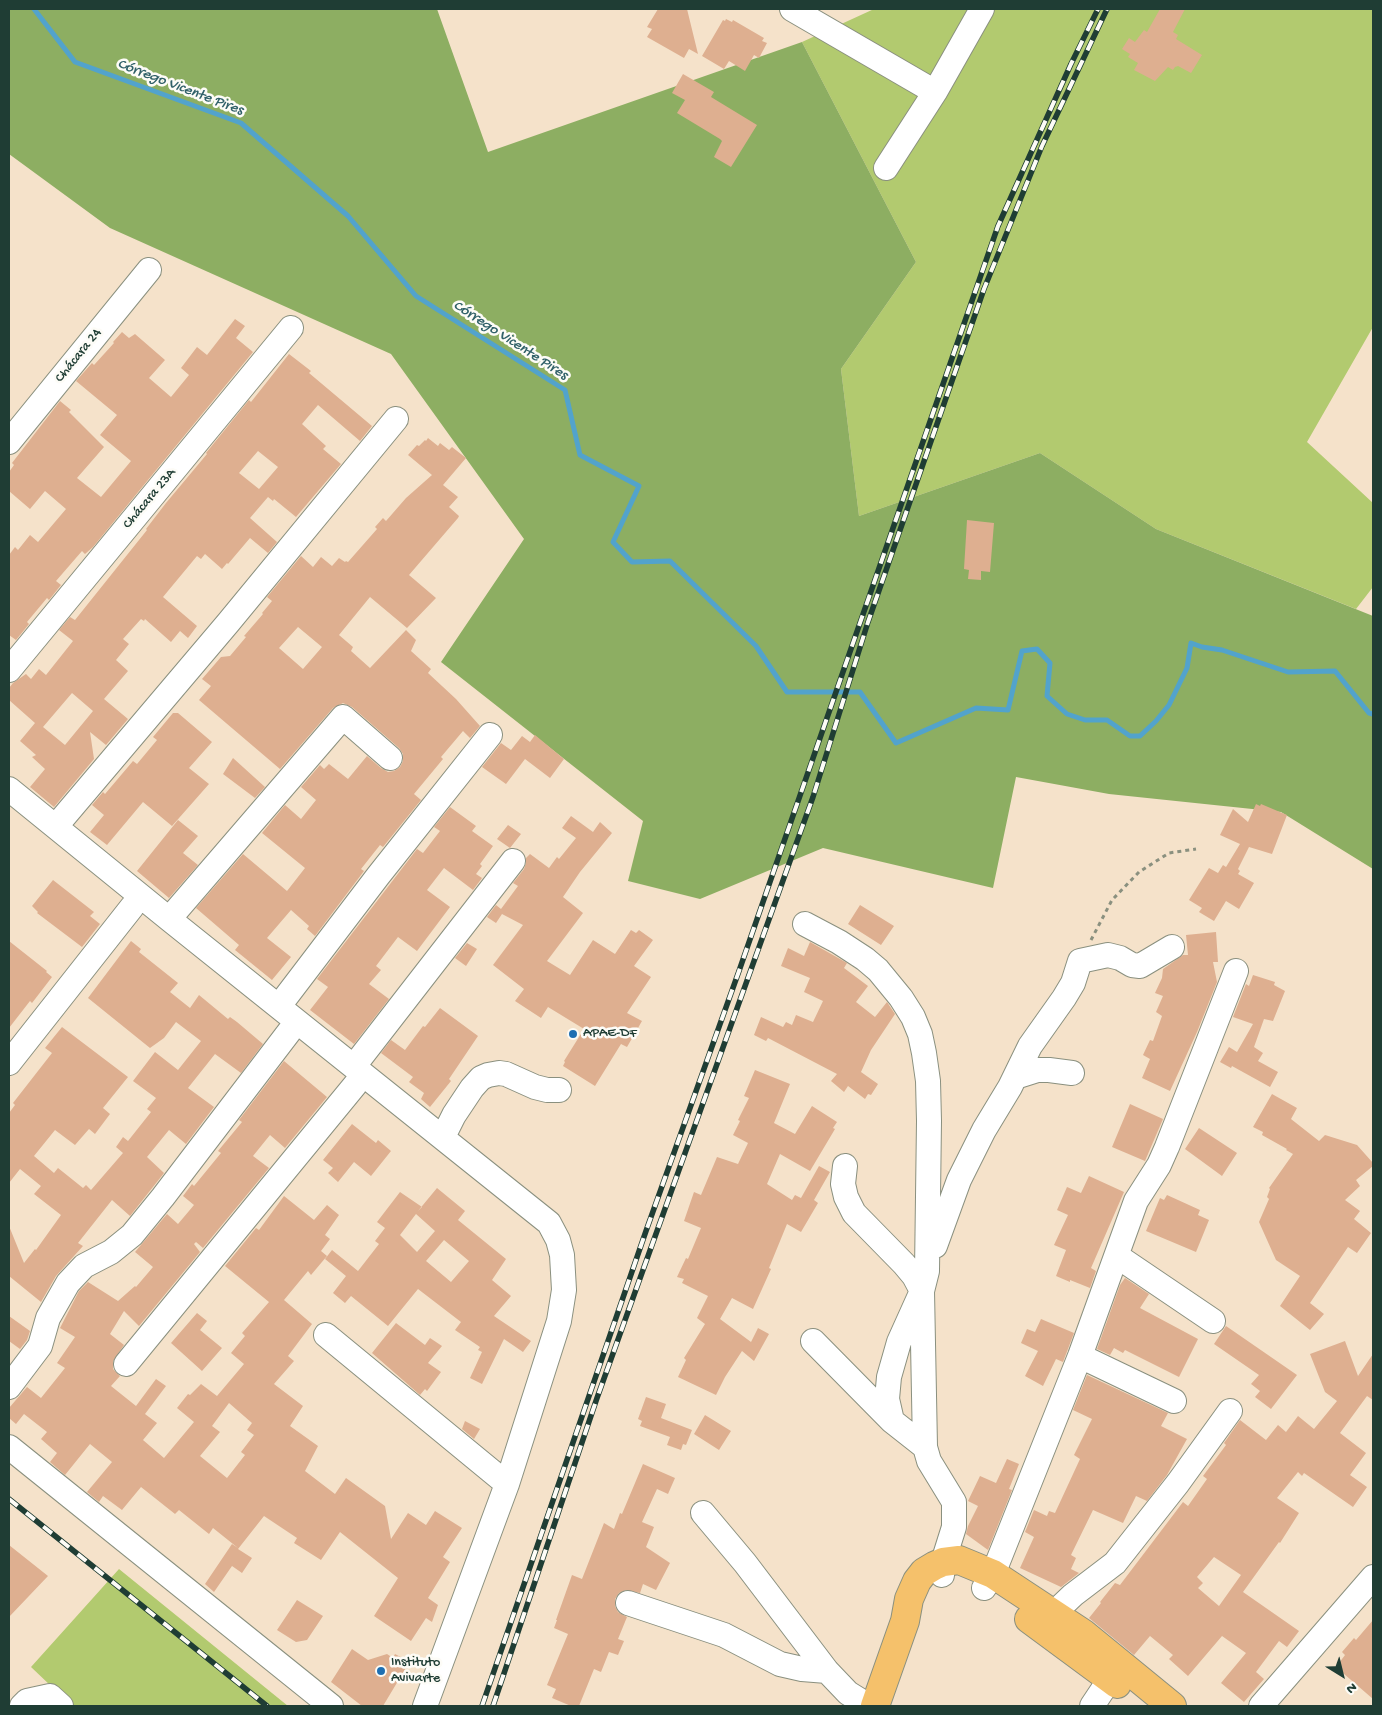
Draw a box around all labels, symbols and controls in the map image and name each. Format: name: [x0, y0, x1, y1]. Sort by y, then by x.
water label: Córrego Vicente Pires: [115, 56, 245, 120]
water label: Córrego Vicente Pires: [449, 297, 571, 385]
street label: Chácara 24: [52, 325, 106, 387]
street label: Chácara 23A: [120, 465, 180, 533]
place label: APAE-DF: [583, 1026, 637, 1042]
marker: APAE-DF: [567, 1028, 579, 1040]
north arrow: [1317, 1650, 1367, 1700]
place label: Instituto Avivarte: [391, 1655, 440, 1688]
marker: Instituto Avivarte: [375, 1665, 387, 1677]
text: N: [1342, 1678, 1360, 1697]

